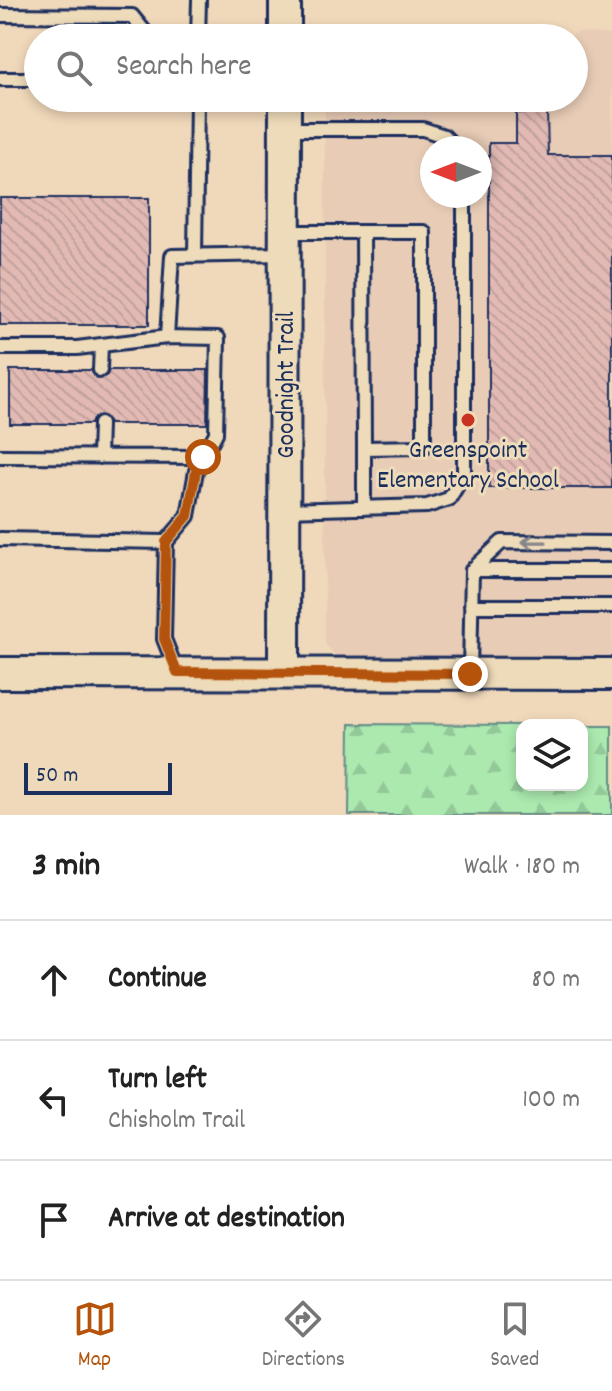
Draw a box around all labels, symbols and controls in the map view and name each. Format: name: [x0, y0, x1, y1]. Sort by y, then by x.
search box: [24, 24, 588, 112]
icon: search: [52, 46, 96, 90]
text: Search here: [116, 47, 252, 90]
north arrow: [420, 136, 492, 208]
street label: Goodnight Trail: [269, 311, 306, 459]
marker: Greenspoint Elementary School: [459, 411, 477, 429]
place label: Greenspoint Elementary School: [377, 433, 559, 500]
route start: [185, 439, 221, 475]
one-way arrow: [521, 535, 548, 550]
route end: [452, 656, 488, 692]
map controls: [516, 719, 588, 791]
button: layers: [516, 719, 588, 791]
scale bar: [24, 759, 172, 795]
text: 50 m: [36, 761, 78, 792]
text: 3 min: [32, 843, 100, 892]
text: Walk · 180 m: [464, 849, 580, 886]
icon: ahead: [32, 958, 76, 1002]
text: Continue: [108, 959, 207, 1002]
text: 80 m: [532, 962, 580, 999]
text: Turn left: [108, 1060, 207, 1103]
icon: left: [32, 1078, 76, 1122]
text: 100 m: [522, 1082, 580, 1119]
text: Chisholm Trail: [108, 1103, 245, 1140]
icon: arrive: [32, 1198, 76, 1242]
text: Arrive at destination: [108, 1199, 345, 1242]
tab: Map: [73, 1297, 117, 1376]
tab: Directions: [262, 1297, 345, 1376]
tab: Saved: [490, 1297, 539, 1376]

